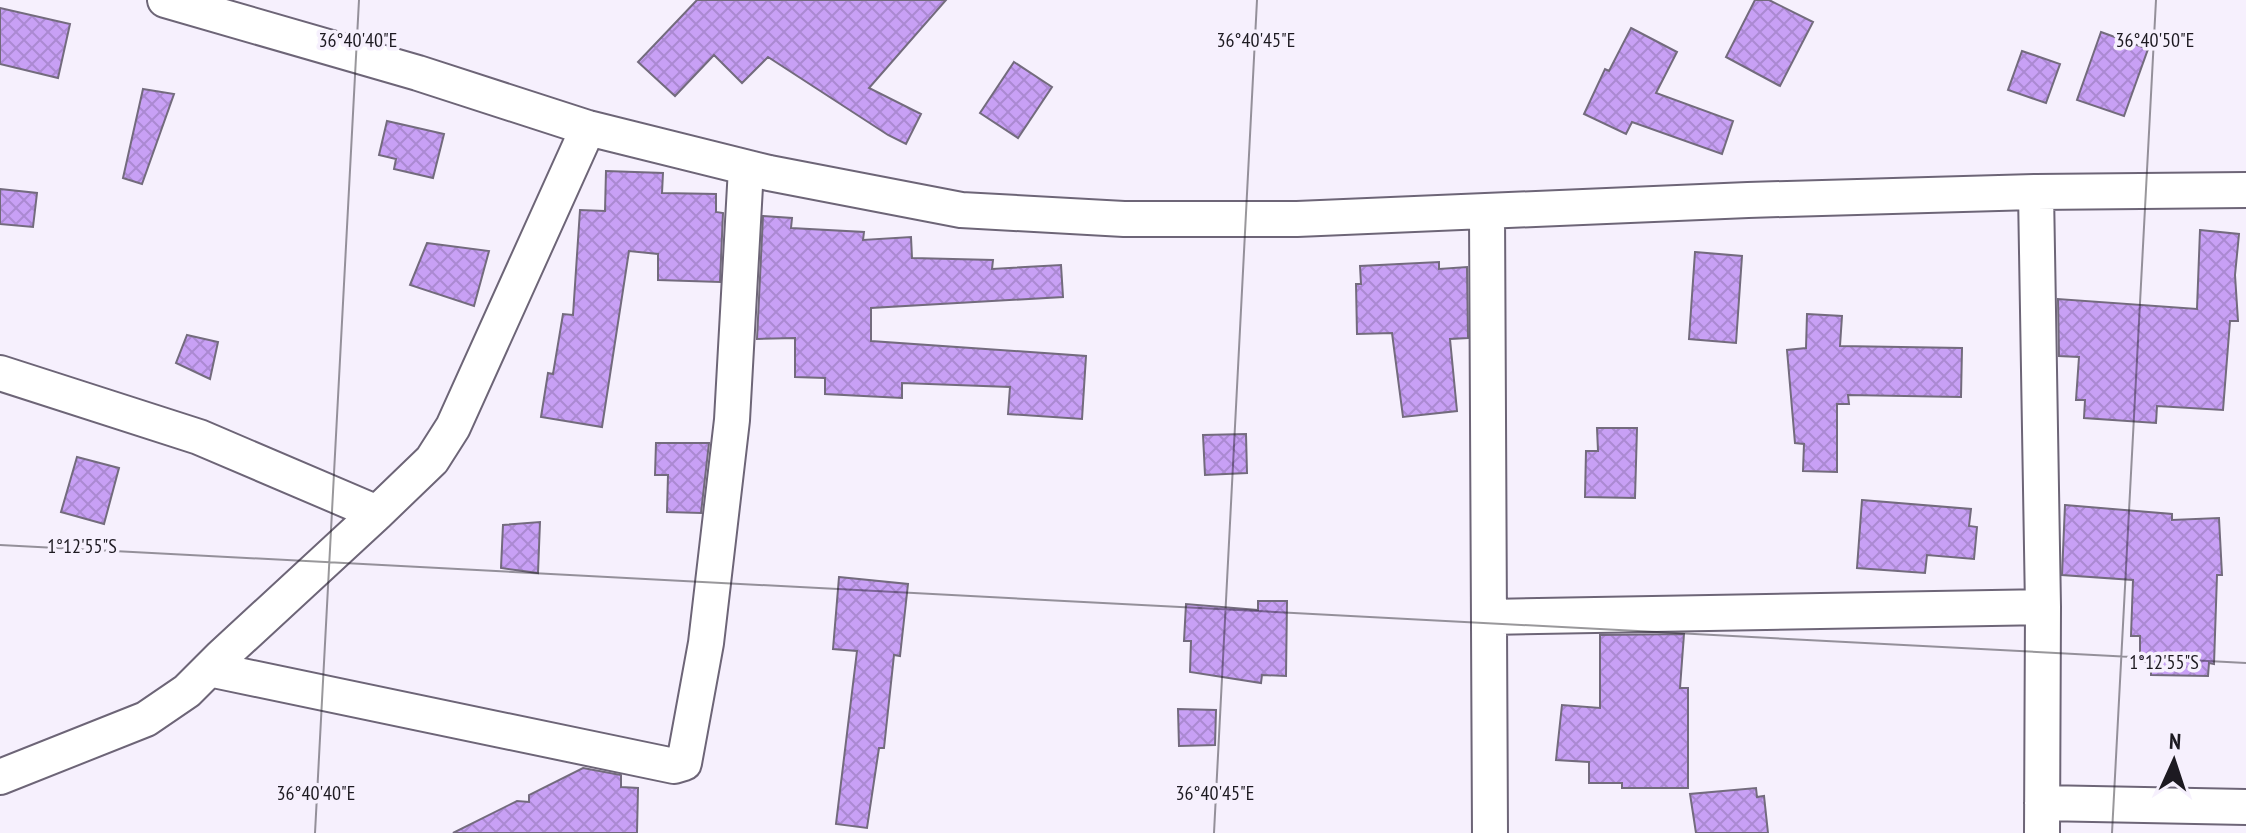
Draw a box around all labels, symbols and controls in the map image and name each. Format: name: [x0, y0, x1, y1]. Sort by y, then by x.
text: 36°40'40"E: [319, 27, 397, 53]
text: 36°40'45"E: [1217, 27, 1295, 53]
text: 36°40'50"E: [2116, 27, 2194, 53]
text: 1°12'55"S: [47, 533, 117, 559]
text: 1°12'55"S: [2129, 649, 2199, 675]
north arrow: [2134, 721, 2214, 801]
text: N: [2168, 727, 2182, 755]
text: 36°40'40"E: [277, 780, 355, 806]
text: 36°40'45"E: [1176, 780, 1254, 806]

